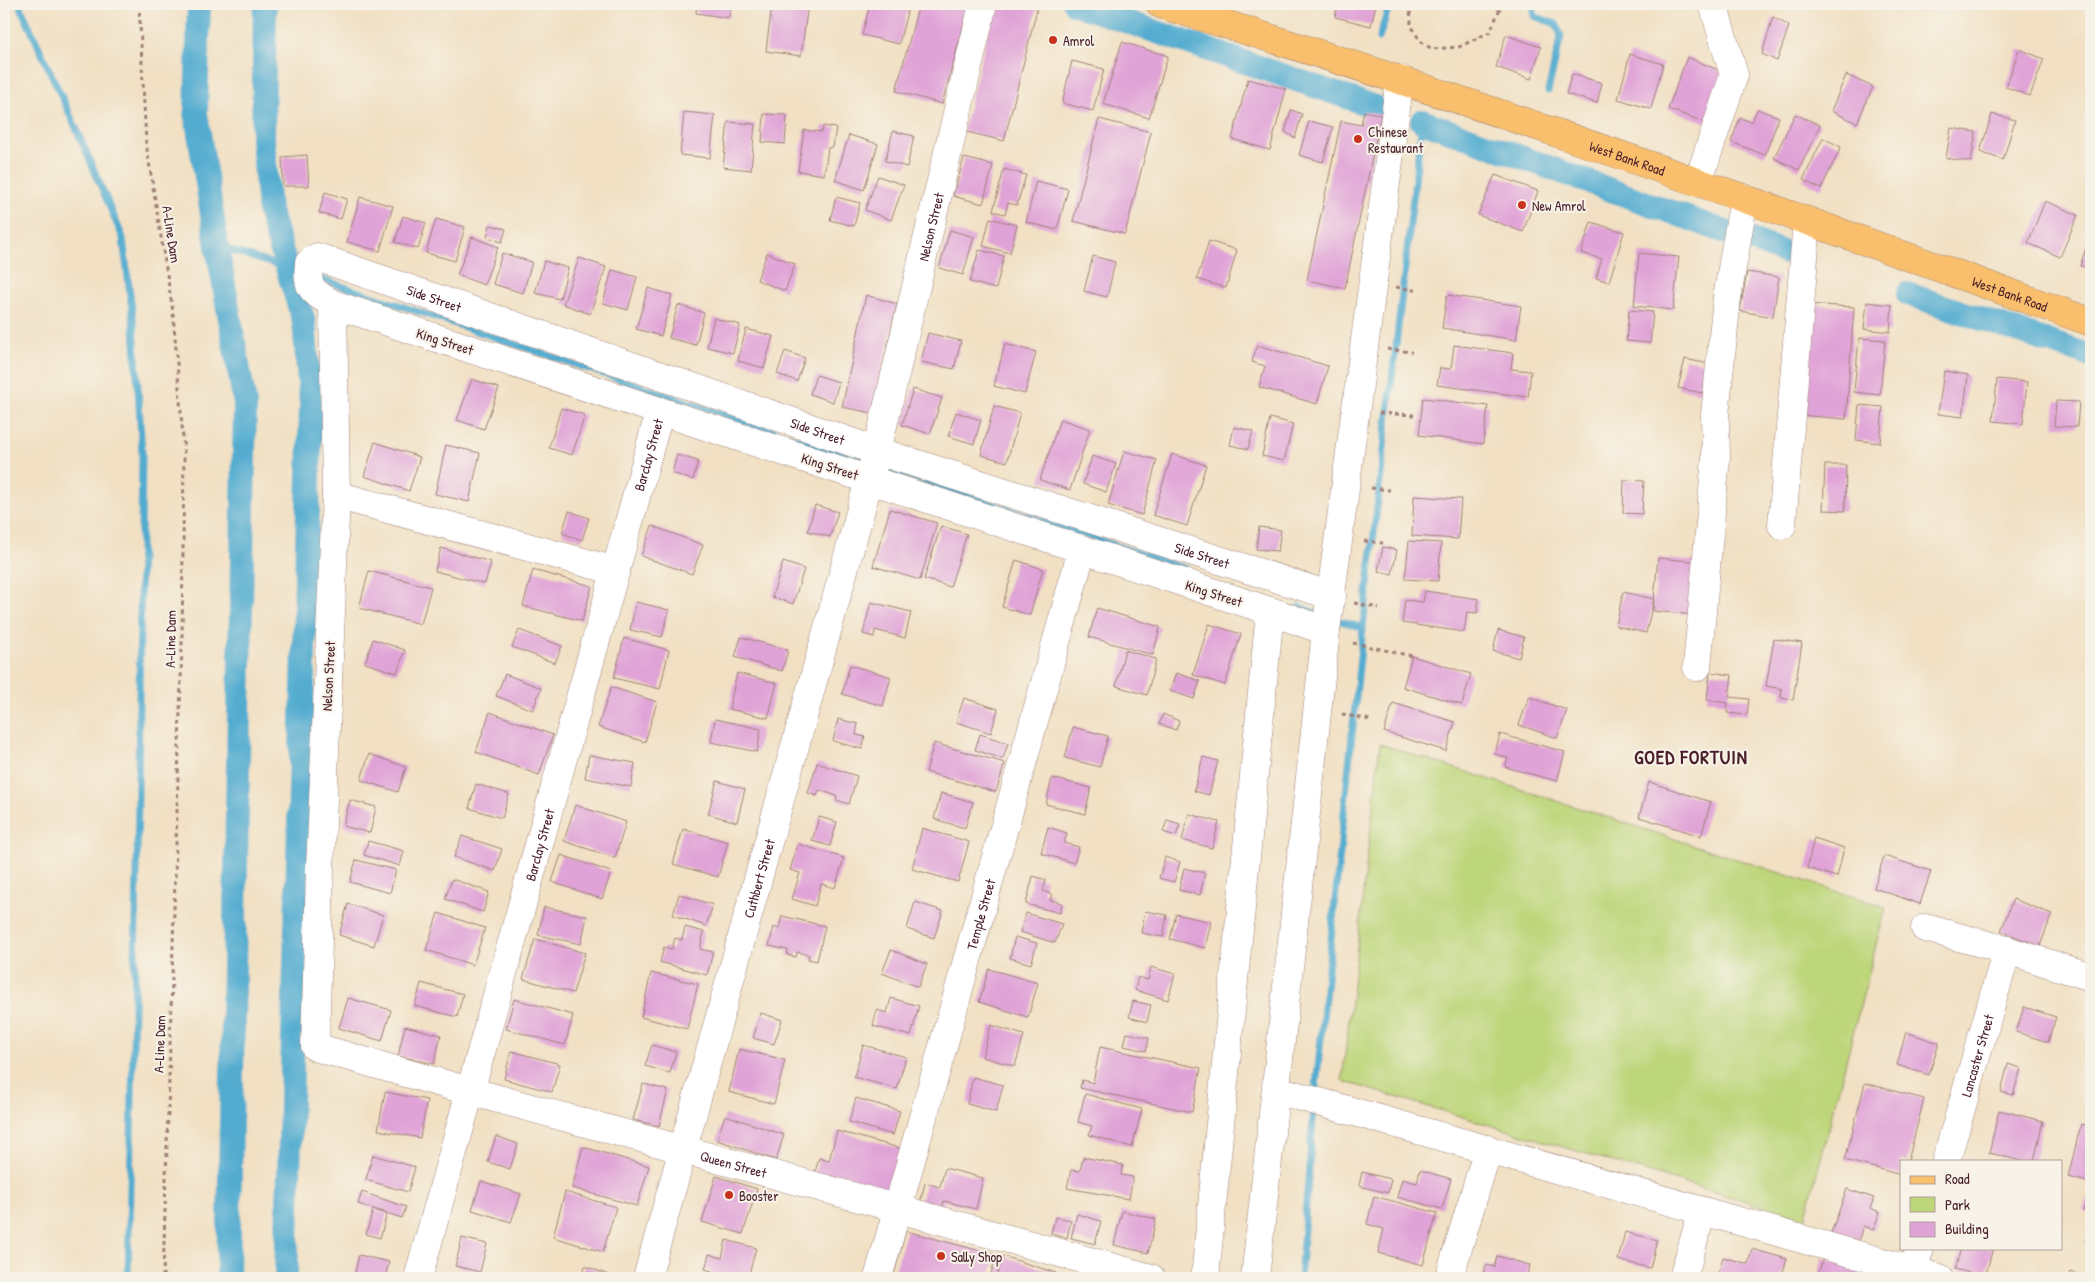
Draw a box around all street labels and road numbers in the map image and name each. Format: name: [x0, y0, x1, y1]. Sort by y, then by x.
street label: West Bank Road: [1587, 136, 1668, 179]
street label: Nelson Street: [913, 190, 948, 263]
street label: A-Line Dam: [158, 204, 186, 264]
street label: West Bank Road: [1970, 271, 2051, 315]
street label: Side Street: [404, 279, 464, 316]
street label: King Street: [414, 323, 476, 360]
street label: Side Street: [788, 412, 848, 449]
street label: Barclay Street: [629, 416, 667, 493]
street label: King Street: [799, 448, 861, 485]
street label: Side Street: [1173, 537, 1232, 572]
street label: King Street: [1183, 575, 1245, 612]
street label: A-Line Dam: [160, 610, 180, 668]
street label: Nelson Street: [317, 640, 339, 711]
street label: Barclay Street: [520, 806, 558, 883]
street label: Cuthbert Street: [738, 836, 778, 920]
street label: Temple Street: [961, 876, 999, 952]
street label: Lancaster Street: [1956, 1012, 1998, 1099]
street label: A-Line Dam: [149, 1015, 169, 1073]
street label: Queen Street: [698, 1145, 769, 1182]

